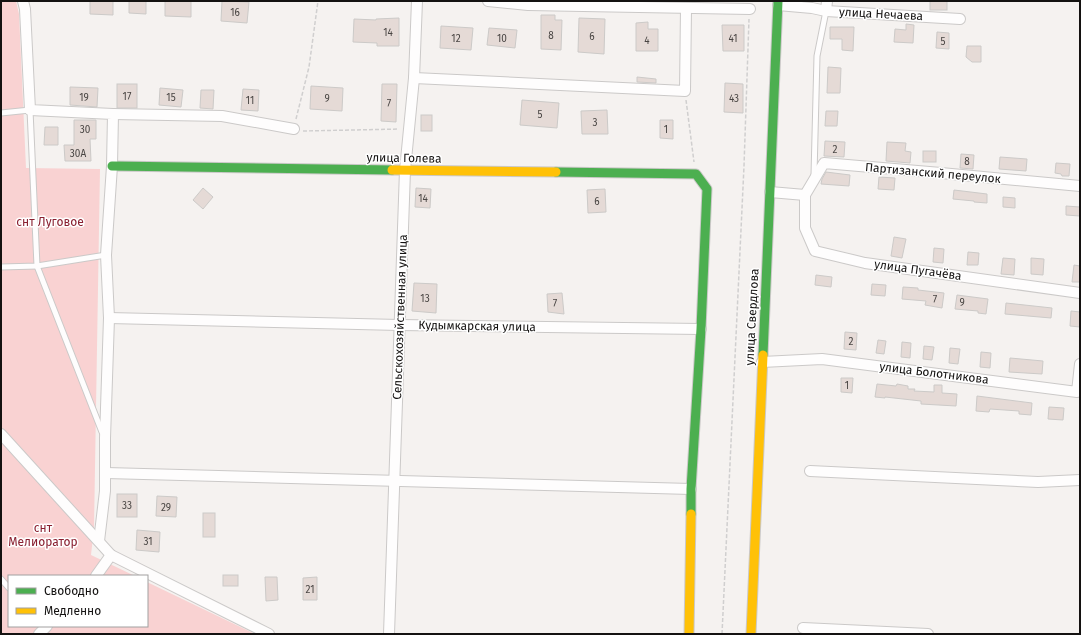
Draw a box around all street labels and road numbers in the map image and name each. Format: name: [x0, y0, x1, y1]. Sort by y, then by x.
street label: улица Нечаева: [839, 5, 923, 23]
street label: улица Голева: [366, 150, 442, 166]
street label: Партизанский переулок: [864, 160, 1002, 186]
street label: Сельскохозяйственная улица: [390, 234, 410, 400]
street label: улица Пугачёва: [873, 257, 963, 283]
street label: улица Свердлова: [742, 268, 762, 366]
street label: Кудымкарская улица: [418, 318, 536, 334]
street label: улица Болотникова: [879, 359, 989, 387]

